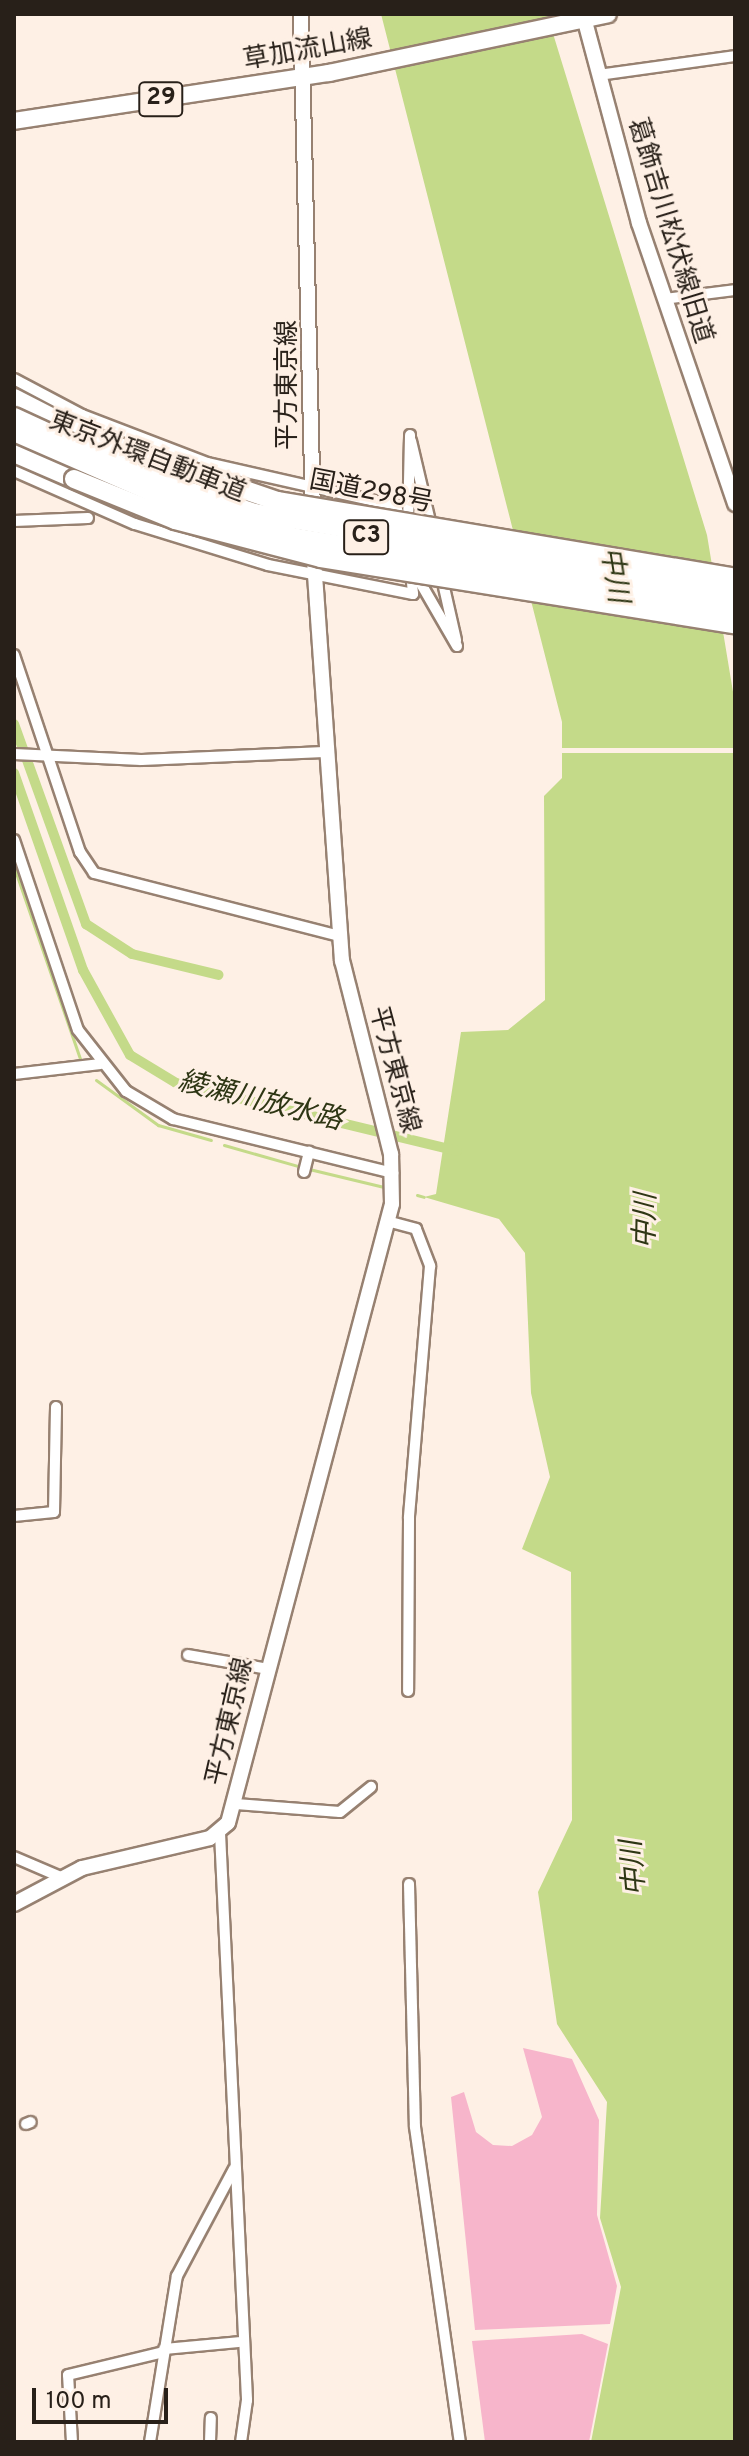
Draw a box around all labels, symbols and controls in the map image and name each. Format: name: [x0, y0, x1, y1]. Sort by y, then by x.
street label: 草加流山線: [241, 24, 375, 78]
road number: 29: [137, 79, 185, 119]
street label: 葛飾吉川松伏線旧道: [620, 115, 718, 347]
street label: 平方東京線: [273, 320, 305, 450]
street label: 東京外環自動車道: [44, 406, 250, 510]
street label: 国道298号: [307, 466, 435, 520]
road number: C3: [342, 517, 390, 557]
water label: 中川: [592, 545, 634, 605]
street label: 平方東京線: [361, 1003, 425, 1137]
water label: 綾瀬川放水路: [174, 1065, 346, 1139]
water label: 中川: [630, 1193, 664, 1249]
street label: 平方東京線: [201, 1655, 261, 1789]
water label: 中川: [616, 1839, 654, 1897]
scale bar: [36, 2372, 172, 2422]
text: 100 m: [46, 2387, 112, 2417]

